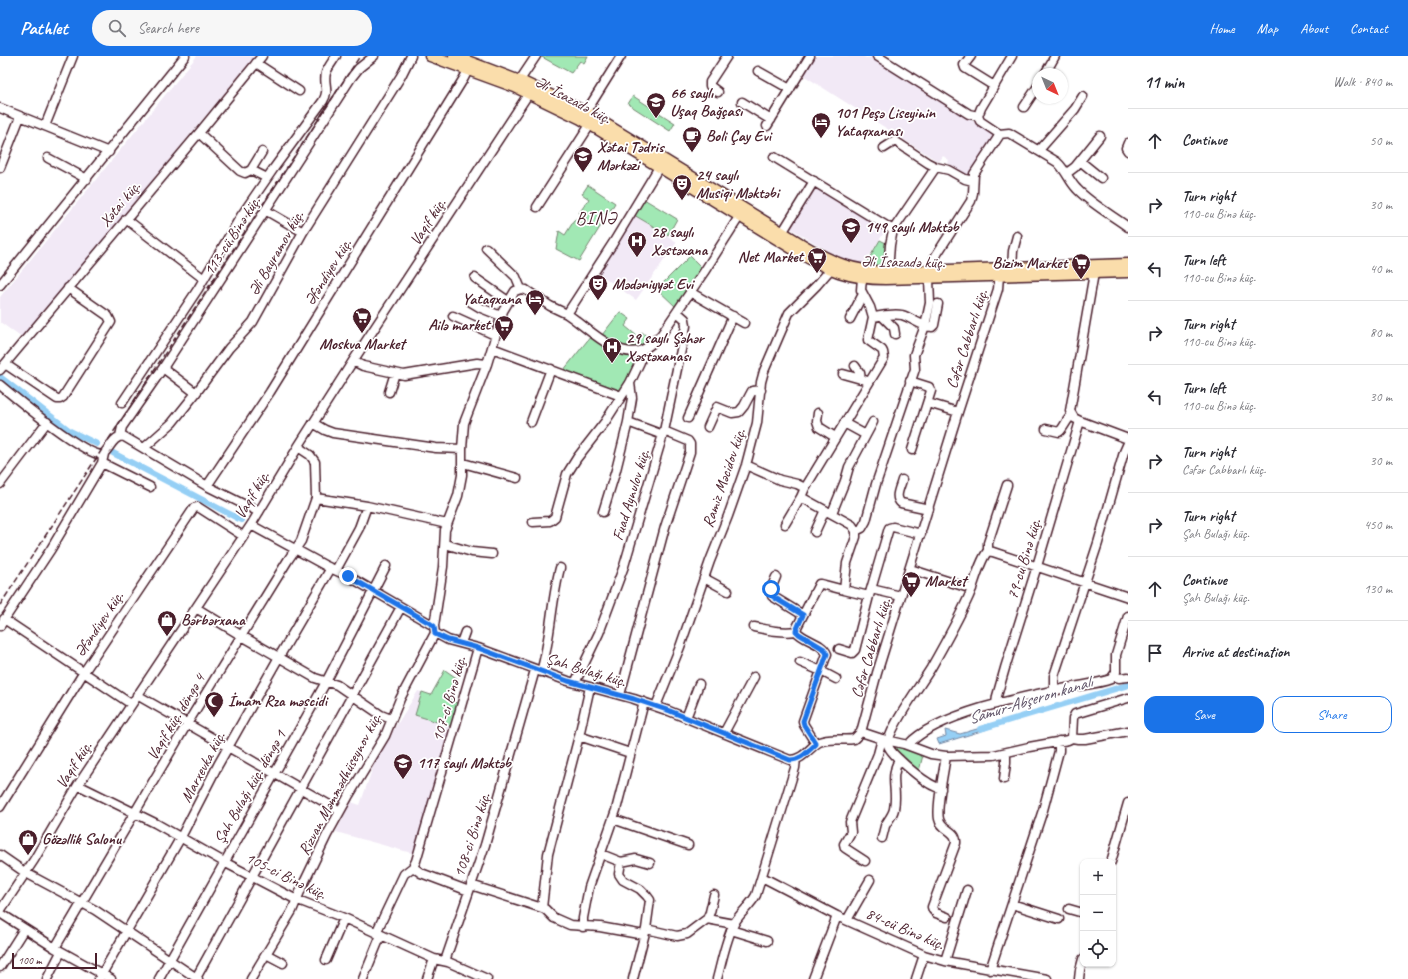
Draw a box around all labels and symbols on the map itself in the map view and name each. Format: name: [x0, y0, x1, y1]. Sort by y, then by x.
north arrow: [1032, 68, 1068, 104]
street label: Əli İsazadə küç.: [531, 71, 615, 129]
place label: 66 saylı Uşaq Bağçası: [670, 83, 743, 121]
school or university icon: 66 saylı Uşaq Bağçası: [645, 91, 667, 119]
place label: 101 Peşə Liseyinin Yataqxanası: [835, 103, 936, 141]
hotel icon: 101 Peşə Liseyinin Yataqxanası: [810, 111, 832, 139]
cafe icon: Boli Çay Evi: [681, 125, 703, 153]
place label: Boli Çay Evi: [706, 126, 773, 146]
place label: Xətai Tədris Mərkəzi: [597, 137, 665, 175]
school or university icon: Xətai Tədris Mərkəzi: [572, 145, 594, 173]
place label: 24 saylı Musiqi Məktəbi: [696, 165, 781, 203]
theatre icon: 24 saylı Musiqi Məktəbi: [671, 173, 693, 201]
street label: Xətai küç.: [95, 177, 145, 231]
street label: 113-cü Binə küç.: [199, 192, 266, 279]
street label: Vaqif küç.: [405, 194, 451, 249]
street label: Əli Bayramov küç.: [244, 206, 309, 299]
district label: BINƏ: [576, 207, 618, 229]
school or university icon: 149 saylı Məktəb: [840, 216, 862, 244]
place label: 149 saylı Məktəb: [865, 217, 961, 237]
place label: 28 saylı Xəstəxana: [651, 222, 709, 260]
hospital icon: 28 saylı Xəstəxana: [626, 230, 648, 258]
street label: Əfəndiyev küç.: [300, 234, 357, 309]
supermarket icon: Net Market: [806, 246, 828, 274]
place label: Net Market: [738, 247, 805, 267]
street label: Əli İsazadə küç.: [861, 251, 946, 273]
supermarket icon: Bizim Market: [1070, 252, 1092, 280]
place label: Bizim Market: [993, 253, 1069, 273]
theatre icon: Mədəniyyət Evi: [587, 273, 609, 301]
place label: Mədəniyyət Evi: [612, 274, 695, 294]
street label: Cəfər Cabbarlı küç.: [942, 286, 993, 391]
hotel icon: Yataqxana: [524, 288, 546, 316]
place label: Yataqxana: [462, 289, 523, 309]
supermarket icon: Moskva Market: [351, 306, 373, 334]
supermarket icon: Ailә market: [493, 314, 515, 342]
place label: Ailә market: [428, 315, 492, 335]
place label: 29 saylı Şəhər Xəstəxanası: [626, 328, 706, 366]
place label: Moskva Market: [319, 334, 407, 354]
hospital icon: 29 saylı Şəhər Xəstəxanası: [601, 336, 623, 364]
street label: Ramiz Məcidov küç.: [698, 425, 751, 530]
street label: Fuad Aynulov küç.: [608, 446, 655, 543]
street label: Vaqif küç.: [230, 467, 274, 523]
street label: 79-cu Binə küç.: [1002, 515, 1046, 602]
route end: [339, 567, 357, 585]
supermarket icon: Market: [900, 570, 922, 598]
place label: Market: [925, 571, 969, 591]
route start: [762, 580, 780, 598]
street label: Əfəndiyev küç.: [70, 587, 129, 661]
street label: Cəfər Cabbarlı küç.: [846, 595, 896, 700]
shop icon: Bərbərxana: [156, 609, 178, 637]
place label: Bərbərxana: [181, 610, 246, 630]
street label: Şah Bulağı küç.: [544, 648, 629, 692]
street label: 107-ci Binə küç.: [427, 653, 471, 744]
street label: Vaqif küç. döngə 4: [142, 669, 211, 764]
water label: Samur-Abşeron kanalı: [966, 670, 1097, 729]
mosque icon: İmam Rza məscidi: [203, 690, 225, 718]
place label: İmam Rza məscidi: [228, 691, 329, 711]
street label: Rizvan Məmmədhüseynov küç.: [294, 709, 386, 859]
street label: Şah Bulağı küç. döngə 1: [209, 726, 291, 847]
street label: Marxevka küç.: [176, 728, 230, 806]
street label: Vaqif küç.: [51, 737, 97, 792]
school or university icon: 117 saylı Məktəb: [392, 752, 414, 780]
place label: 117 saylı Məktəb: [417, 753, 513, 773]
street label: 108-ci Binə küç.: [449, 789, 495, 880]
shop icon: Gözəllik Salonu: [17, 828, 39, 856]
place label: Gözəllik Salonu: [42, 829, 122, 849]
street label: 105-ci Binə küç.: [242, 848, 330, 905]
street label: 84-cü Binə küç.: [863, 903, 948, 955]
scale bar: [12, 951, 97, 970]

